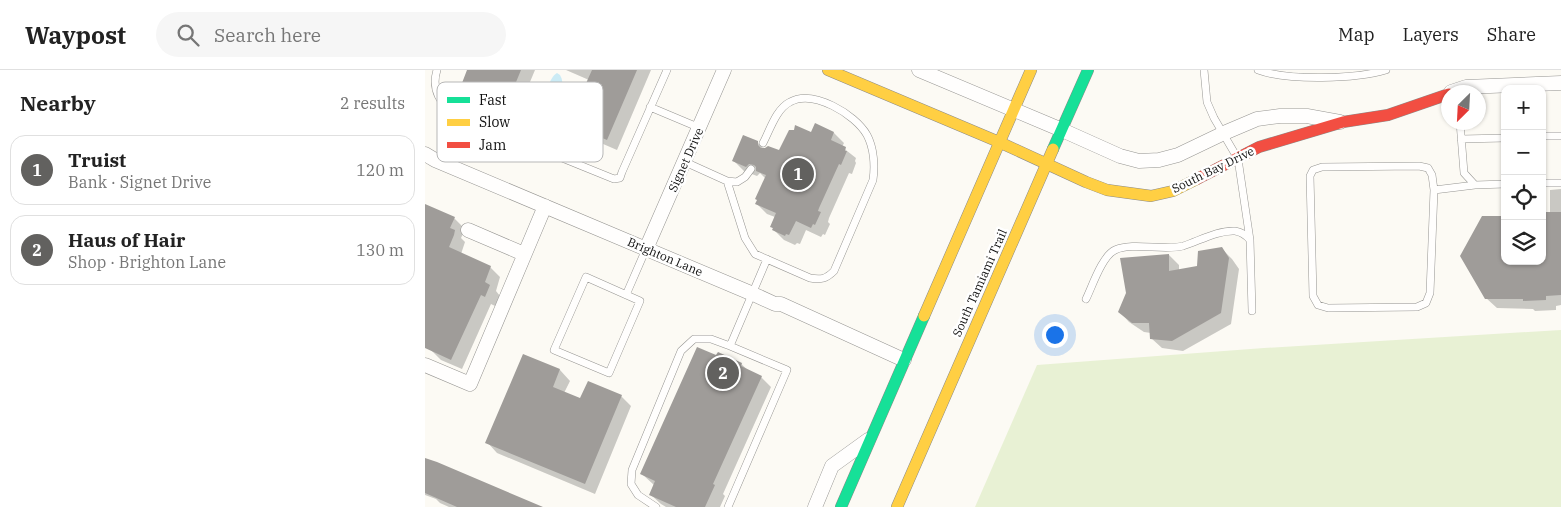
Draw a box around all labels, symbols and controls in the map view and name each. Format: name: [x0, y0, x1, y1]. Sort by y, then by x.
search box: [156, 12, 506, 57]
text: Waypost: [25, 19, 126, 51]
icon: search: [174, 21, 202, 49]
text: Search here: [214, 23, 321, 47]
text: Map: [1338, 23, 1375, 46]
text: Layers: [1403, 23, 1459, 46]
text: Share: [1487, 23, 1536, 46]
legend: [437, 82, 603, 162]
north arrow: [1441, 85, 1486, 130]
map controls: [1501, 85, 1546, 265]
button: +: [1501, 85, 1546, 130]
text: Nearby: [20, 89, 96, 117]
text: Fast: [479, 91, 507, 109]
text: 2 results: [340, 93, 405, 113]
text: Slow: [479, 113, 510, 131]
street label: Signet Drive: [665, 125, 706, 194]
button: −: [1501, 130, 1546, 175]
text: Jam: [479, 136, 506, 154]
street label: South Bay Drive: [1169, 143, 1256, 196]
text: Truist: [68, 148, 126, 172]
pin: 1: [782, 155, 814, 193]
text: 1: [32, 160, 42, 180]
text: 120 m: [356, 160, 404, 180]
text: Bank · Signet Drive: [68, 172, 211, 192]
button: locate: [1501, 175, 1546, 220]
button: layers: [1501, 220, 1546, 265]
street label: South Tamiami Trail: [949, 226, 1010, 339]
text: Haus of Hair: [68, 228, 185, 252]
street label: Brighton Lane: [625, 234, 705, 279]
text: 2: [32, 240, 42, 260]
text: 130 m: [356, 240, 404, 260]
text: Shop · Brighton Lane: [68, 252, 226, 272]
your location: [1042, 322, 1068, 348]
pin: 2: [707, 354, 739, 392]

